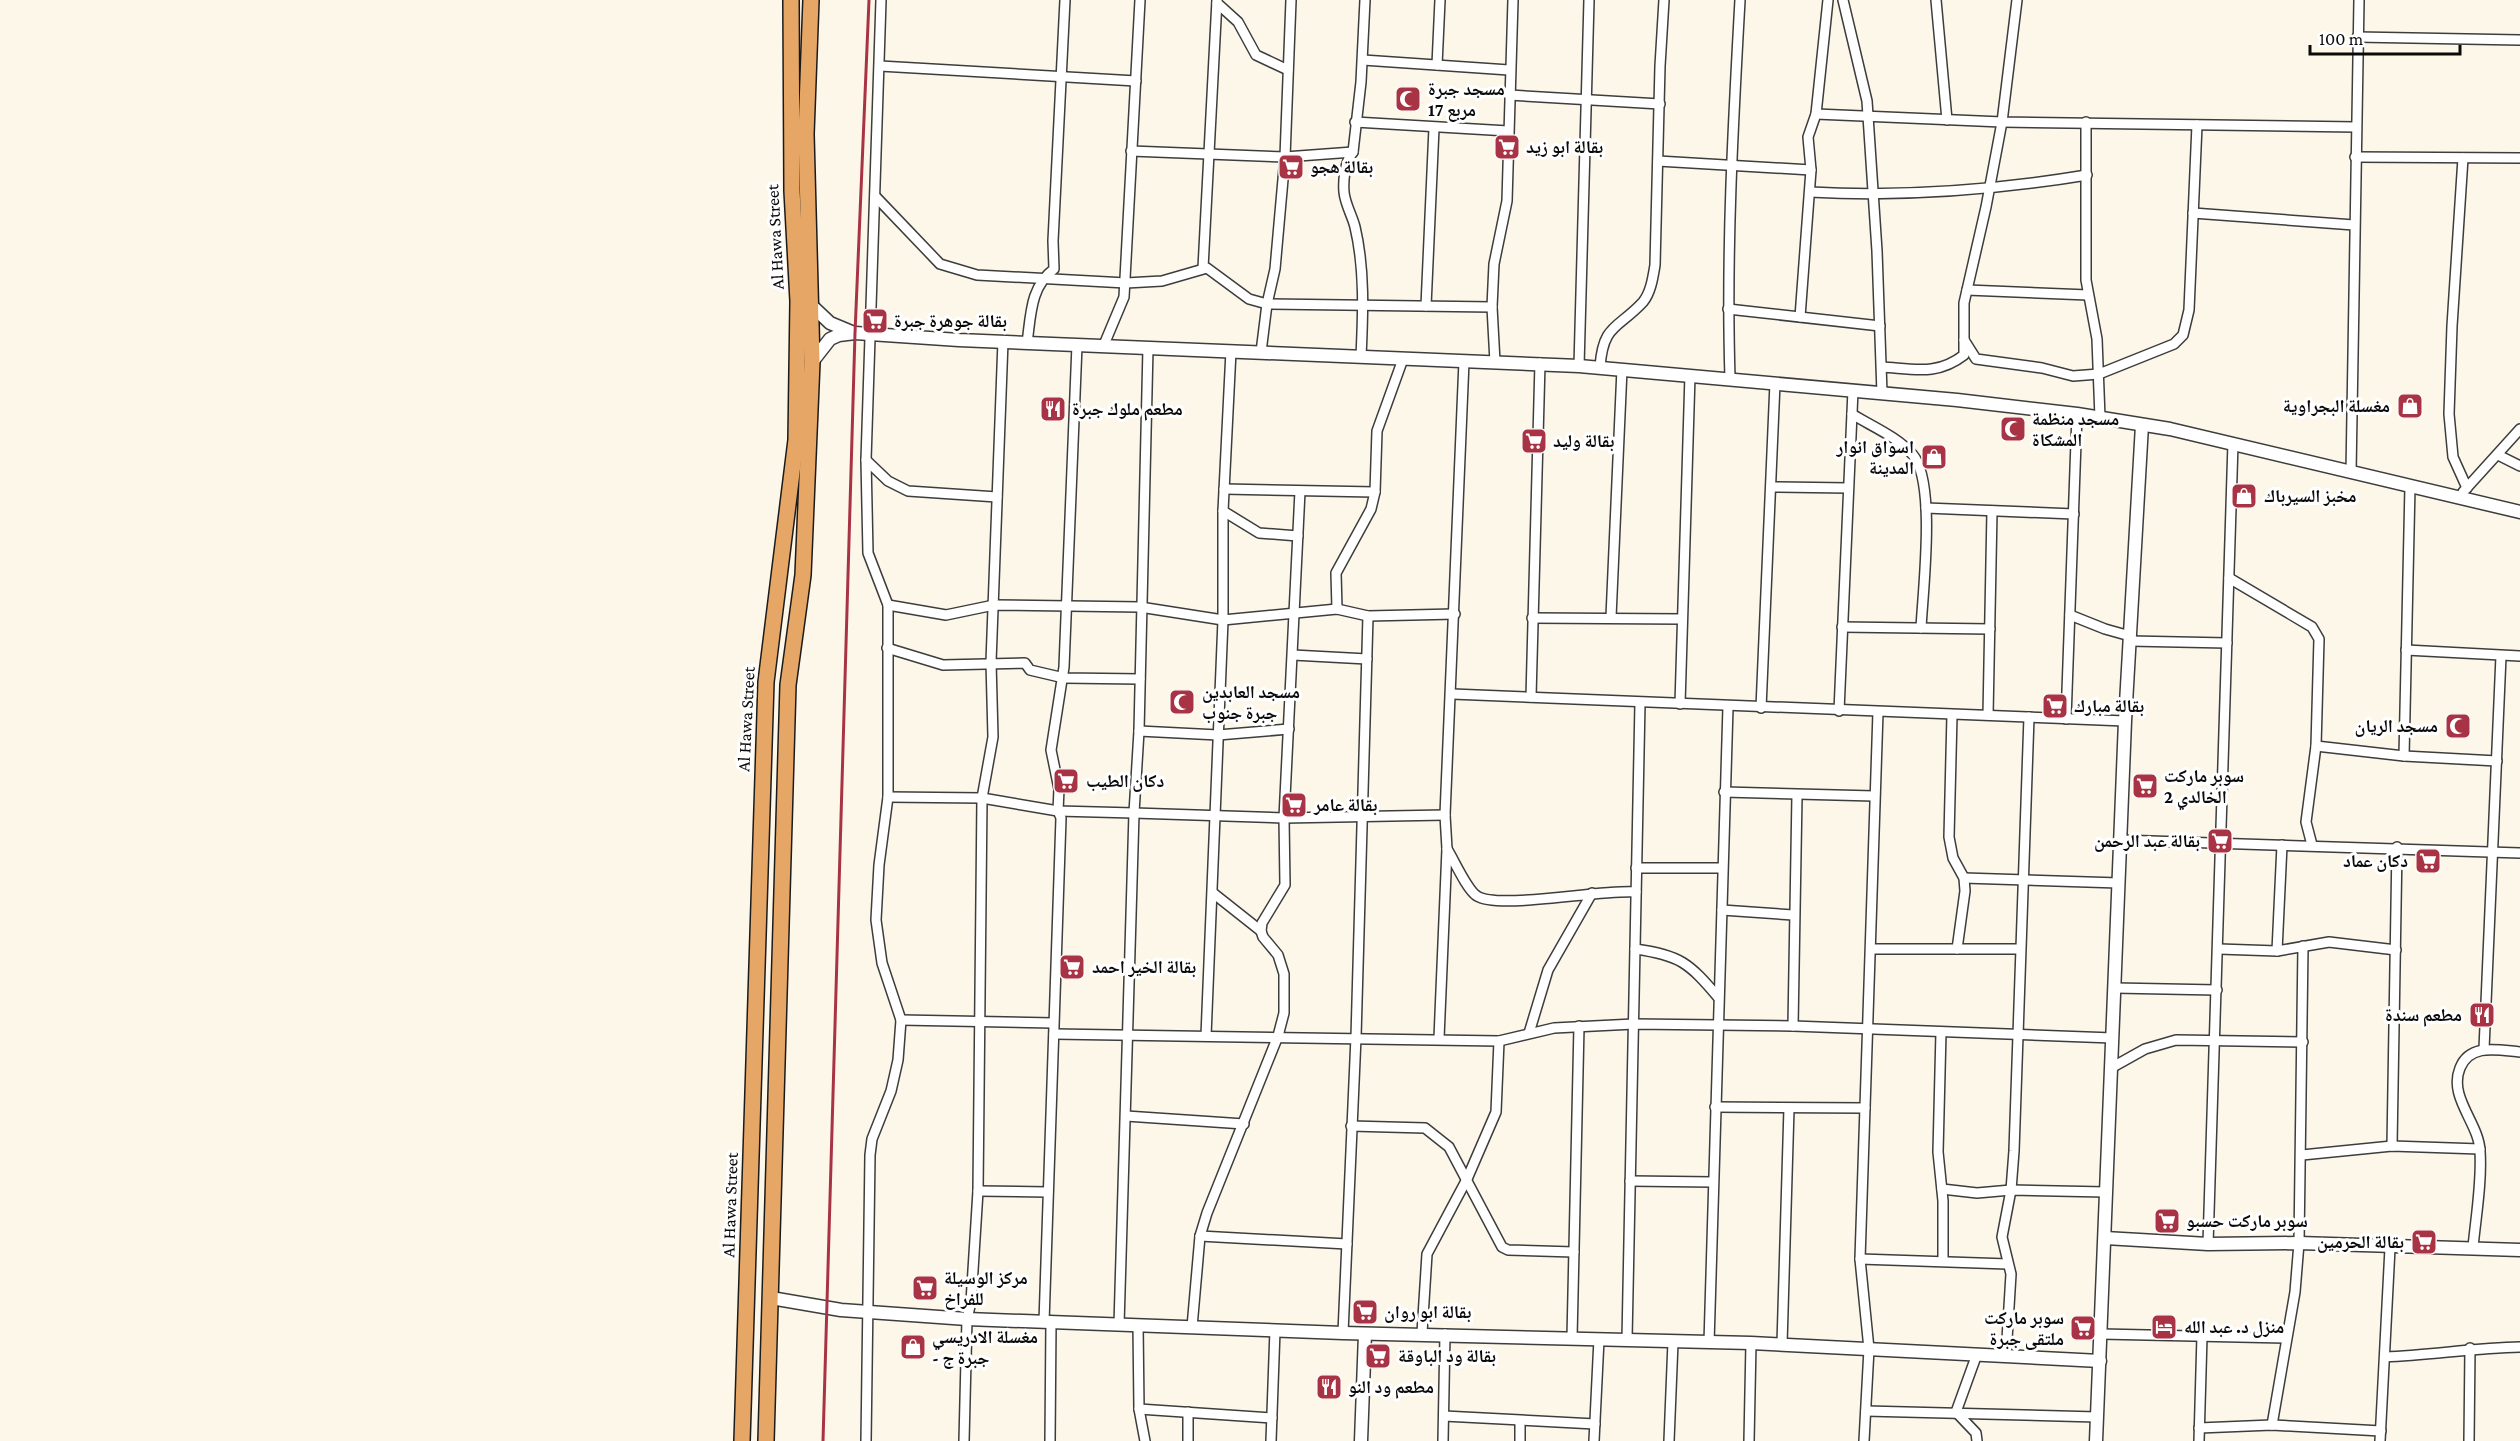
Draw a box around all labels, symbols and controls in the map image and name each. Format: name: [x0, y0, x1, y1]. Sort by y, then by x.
scale bar: [2310, 18, 2460, 56]
text: 100 m: [2319, 29, 2364, 49]
place label: مسجد جبرة مربع 17: [1428, 79, 1505, 122]
mosque icon: مسجد جبرة مربع 17: [1393, 84, 1423, 114]
supermarket icon: بقالة ابو زيد: [1492, 132, 1522, 162]
place label: بقالة ابو زيد: [1526, 137, 1603, 158]
supermarket icon: بقالة هجو: [1276, 152, 1306, 182]
place label: بقالة هجو: [1310, 157, 1373, 178]
street label: Al Hawa Street: [762, 183, 788, 290]
supermarket icon: بقالة جوهرة جبرة: [860, 306, 890, 336]
place label: بقالة جوهرة جبرة: [894, 311, 1007, 332]
shop icon: مغسلة البجراوية: [2395, 391, 2425, 421]
restaurant icon: مطعم ملوك جبرة: [1038, 394, 1068, 424]
place label: مغسلة البجراوية: [2283, 396, 2390, 417]
place label: مطعم ملوك جبرة: [1072, 399, 1183, 421]
place label: مسجد منظمة المشكاة: [2032, 409, 2119, 450]
mosque icon: مسجد منظمة المشكاة: [1998, 414, 2028, 444]
supermarket icon: بقالة وليد: [1519, 426, 1549, 456]
place label: بقالة وليد: [1553, 431, 1614, 452]
place label: اسواق انوار المدينة: [1835, 437, 1914, 478]
shop icon: اسواق انوار المدينة: [1919, 442, 1949, 472]
shop icon: مخبز السيرباك: [2229, 481, 2259, 511]
place label: مخبز السيرباك: [2264, 486, 2357, 507]
street label: Al Hawa Street: [733, 665, 759, 772]
place label: مسجد العابدين جبرة جنوب: [1202, 682, 1300, 724]
mosque icon: مسجد العابدين جبرة جنوب: [1167, 687, 1197, 717]
supermarket icon: بقالة مبارك: [2040, 691, 2070, 721]
place label: بقالة مبارك: [2074, 696, 2144, 717]
mosque icon: مسجد الريان: [2443, 711, 2473, 741]
place label: مسجد الريان: [2355, 716, 2438, 737]
supermarket icon: دكان الطيب: [1051, 766, 1081, 796]
place label: سوبر ماركت الخالدي 2: [2164, 766, 2244, 811]
place label: دكان الطيب: [1086, 771, 1164, 792]
supermarket icon: سوبر ماركت الخالدي 2: [2130, 771, 2160, 801]
supermarket icon: بقالة عامر: [1279, 790, 1309, 820]
place label: بقالة عامر: [1313, 795, 1377, 816]
supermarket icon: بقالة عبد الرحمن: [2205, 826, 2235, 856]
place label: بقالة عبد الرحمن: [2094, 831, 2200, 852]
supermarket icon: دكان عماد: [2413, 846, 2443, 876]
place label: دكان عماد: [2343, 851, 2408, 872]
supermarket icon: بقالة الخير احمد: [1057, 952, 1087, 982]
place label: بقالة الخير احمد: [1092, 957, 1196, 978]
restaurant icon: مطعم سندة: [2467, 1000, 2497, 1030]
place label: مطعم سندة: [2385, 1005, 2462, 1027]
street label: Al Hawa Street: [718, 1151, 742, 1258]
supermarket icon: سوبر ماركت حسبو: [2152, 1206, 2182, 1236]
place label: سوبر ماركت حسبو: [2186, 1211, 2308, 1232]
supermarket icon: بقالة الحرمين: [2409, 1227, 2439, 1257]
place label: بقالة الحرمين: [2317, 1232, 2404, 1253]
place label: مركز الوسيلة للفراخ: [944, 1268, 1028, 1310]
supermarket icon: مركز الوسيلة للفراخ: [910, 1273, 940, 1303]
supermarket icon: بقالة ابو روان: [1350, 1297, 1380, 1327]
place label: بقالة ابو روان: [1384, 1302, 1471, 1323]
place label: سوبر ماركت ملتقى جبرة: [1984, 1308, 2064, 1350]
hotel icon: منزل د. عبد الله: [2149, 1312, 2179, 1342]
supermarket icon: سوبر ماركت ملتقى جبرة: [2068, 1313, 2098, 1343]
place label: منزل د. عبد الله: [2184, 1317, 2284, 1338]
place label: مغسلة الادريسي - جبرة ج: [932, 1327, 1038, 1369]
shop icon: مغسلة الادريسي - جبرة ج: [898, 1332, 928, 1362]
supermarket icon: بقالة ود الباوقة: [1363, 1341, 1393, 1371]
place label: بقالة ود الباوقة: [1398, 1346, 1496, 1367]
restaurant icon: مطعم ود النو: [1314, 1372, 1344, 1402]
place label: مطعم ود النو: [1348, 1377, 1434, 1399]

